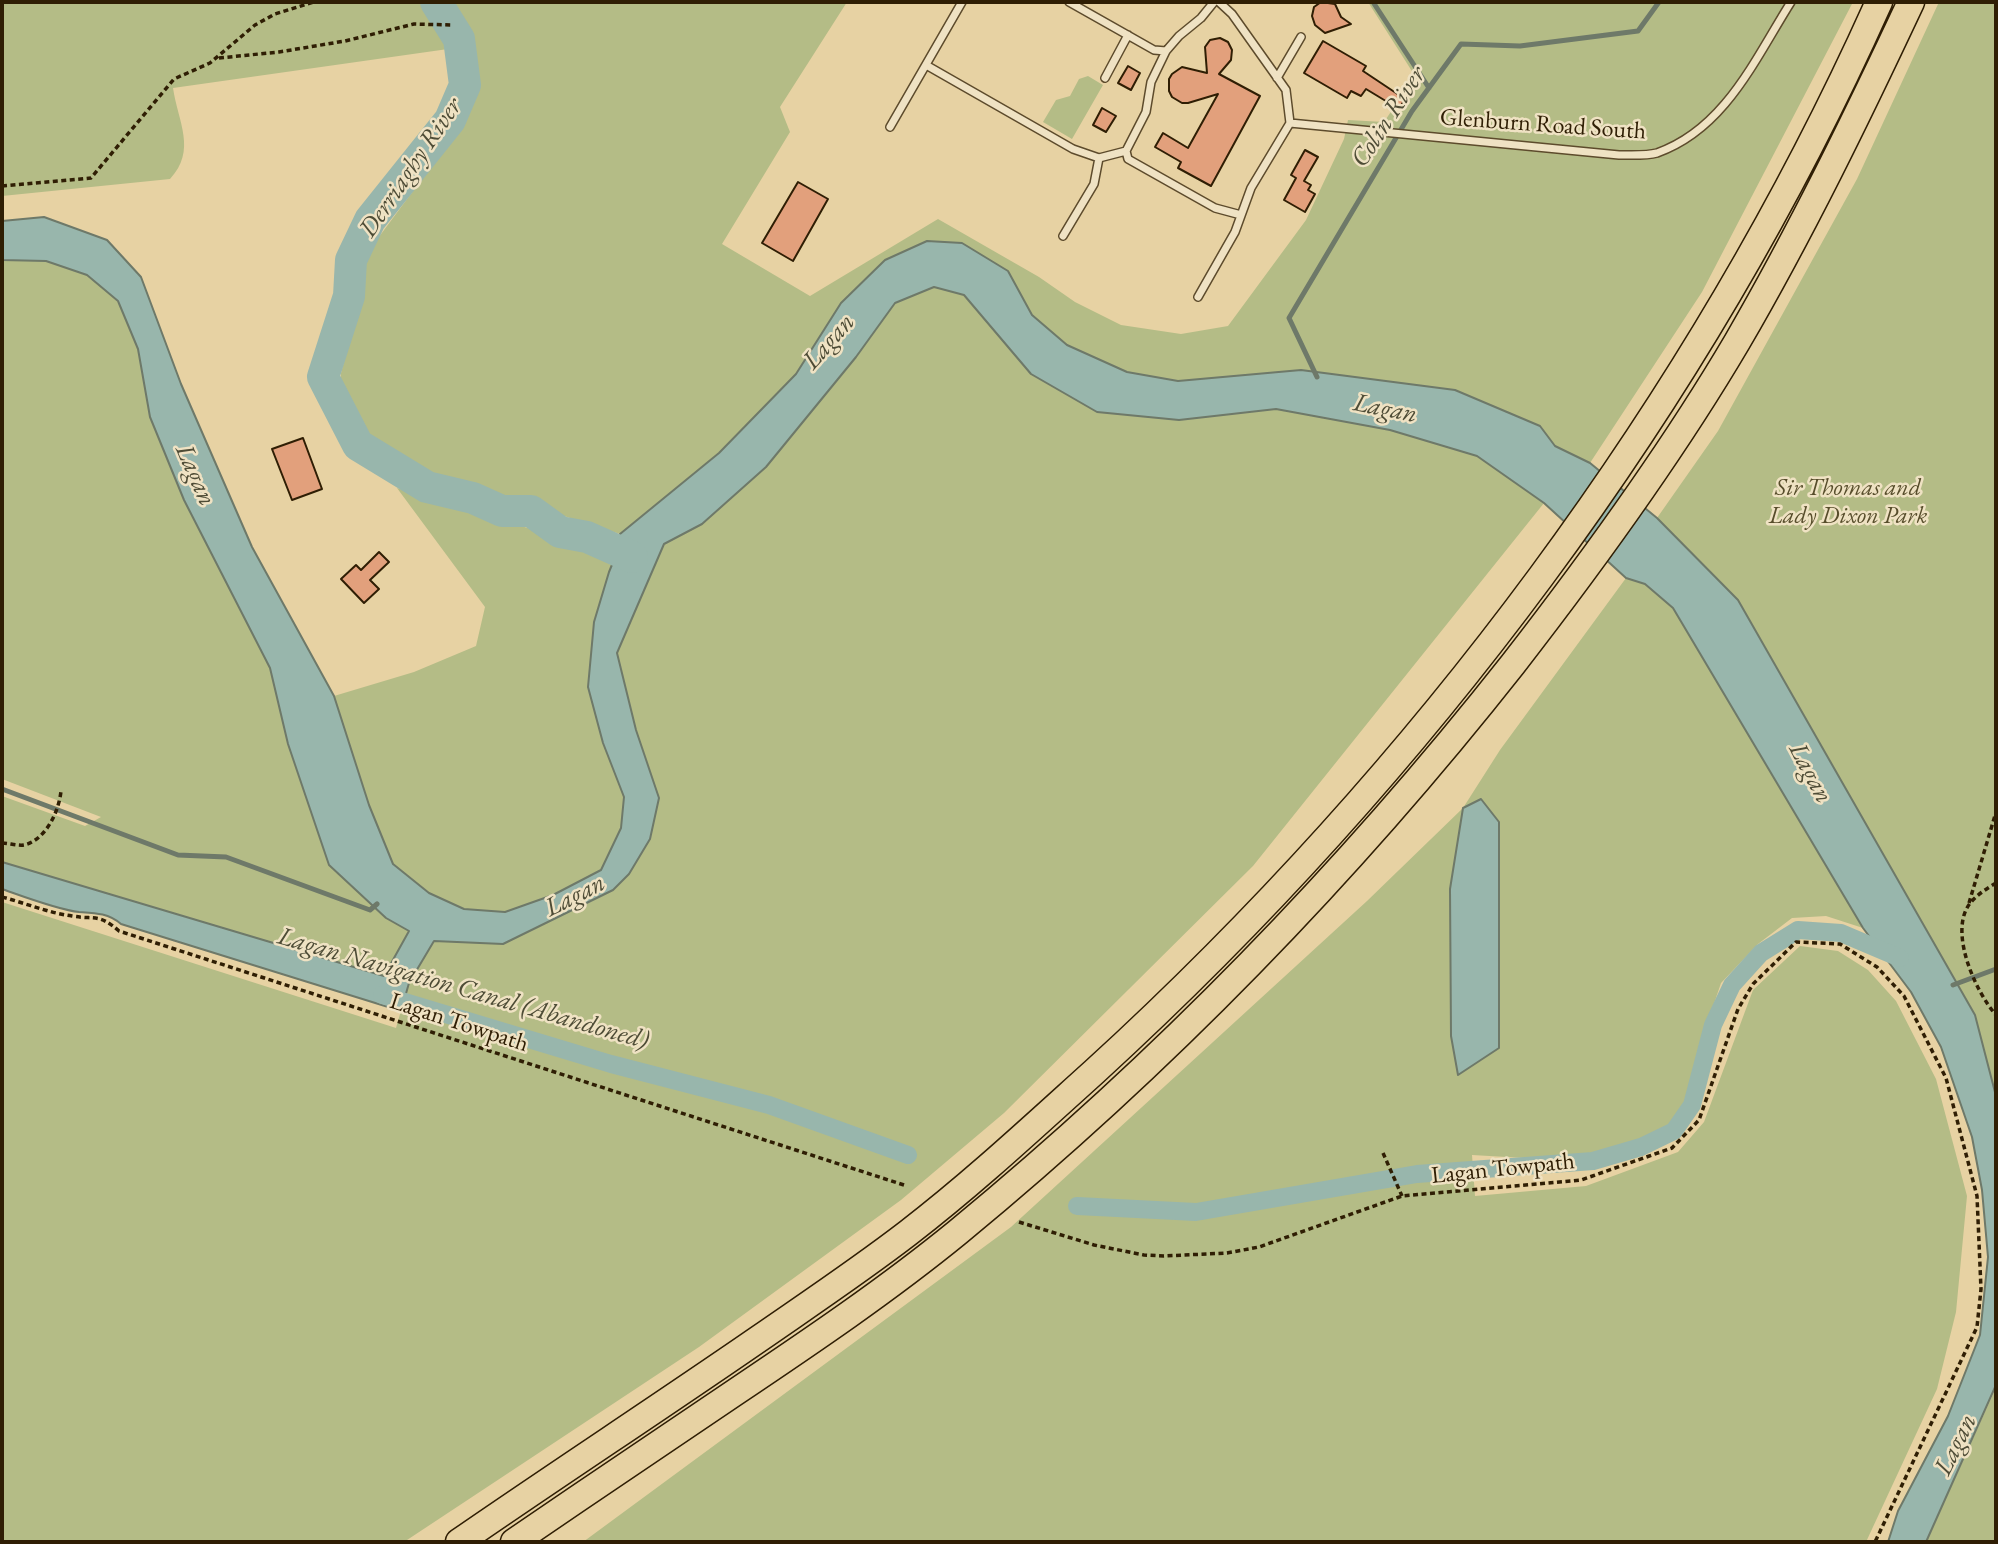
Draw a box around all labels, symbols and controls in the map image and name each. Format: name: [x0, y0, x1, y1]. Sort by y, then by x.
water label: Colin River: [1345, 61, 1433, 173]
water label: Derriaghy River: [353, 92, 469, 244]
street label: Glenburn Road South: [1439, 103, 1647, 147]
water label: Lagan: [796, 308, 862, 376]
water label: Lagan: [1351, 388, 1419, 430]
water label: Lagan: [168, 439, 222, 511]
park label: Sir Thomas and Lady Dixon Park: [1769, 474, 1927, 530]
water label: Lagan: [1781, 737, 1839, 809]
water label: Lagan: [539, 868, 611, 924]
water label: Lagan Navigation Canal (Abandoned): [274, 921, 652, 1057]
street label: Lagan Towpath: [386, 987, 532, 1059]
street label: Lagan Towpath: [1430, 1147, 1576, 1191]
water label: Lagan: [1928, 1409, 1984, 1481]

